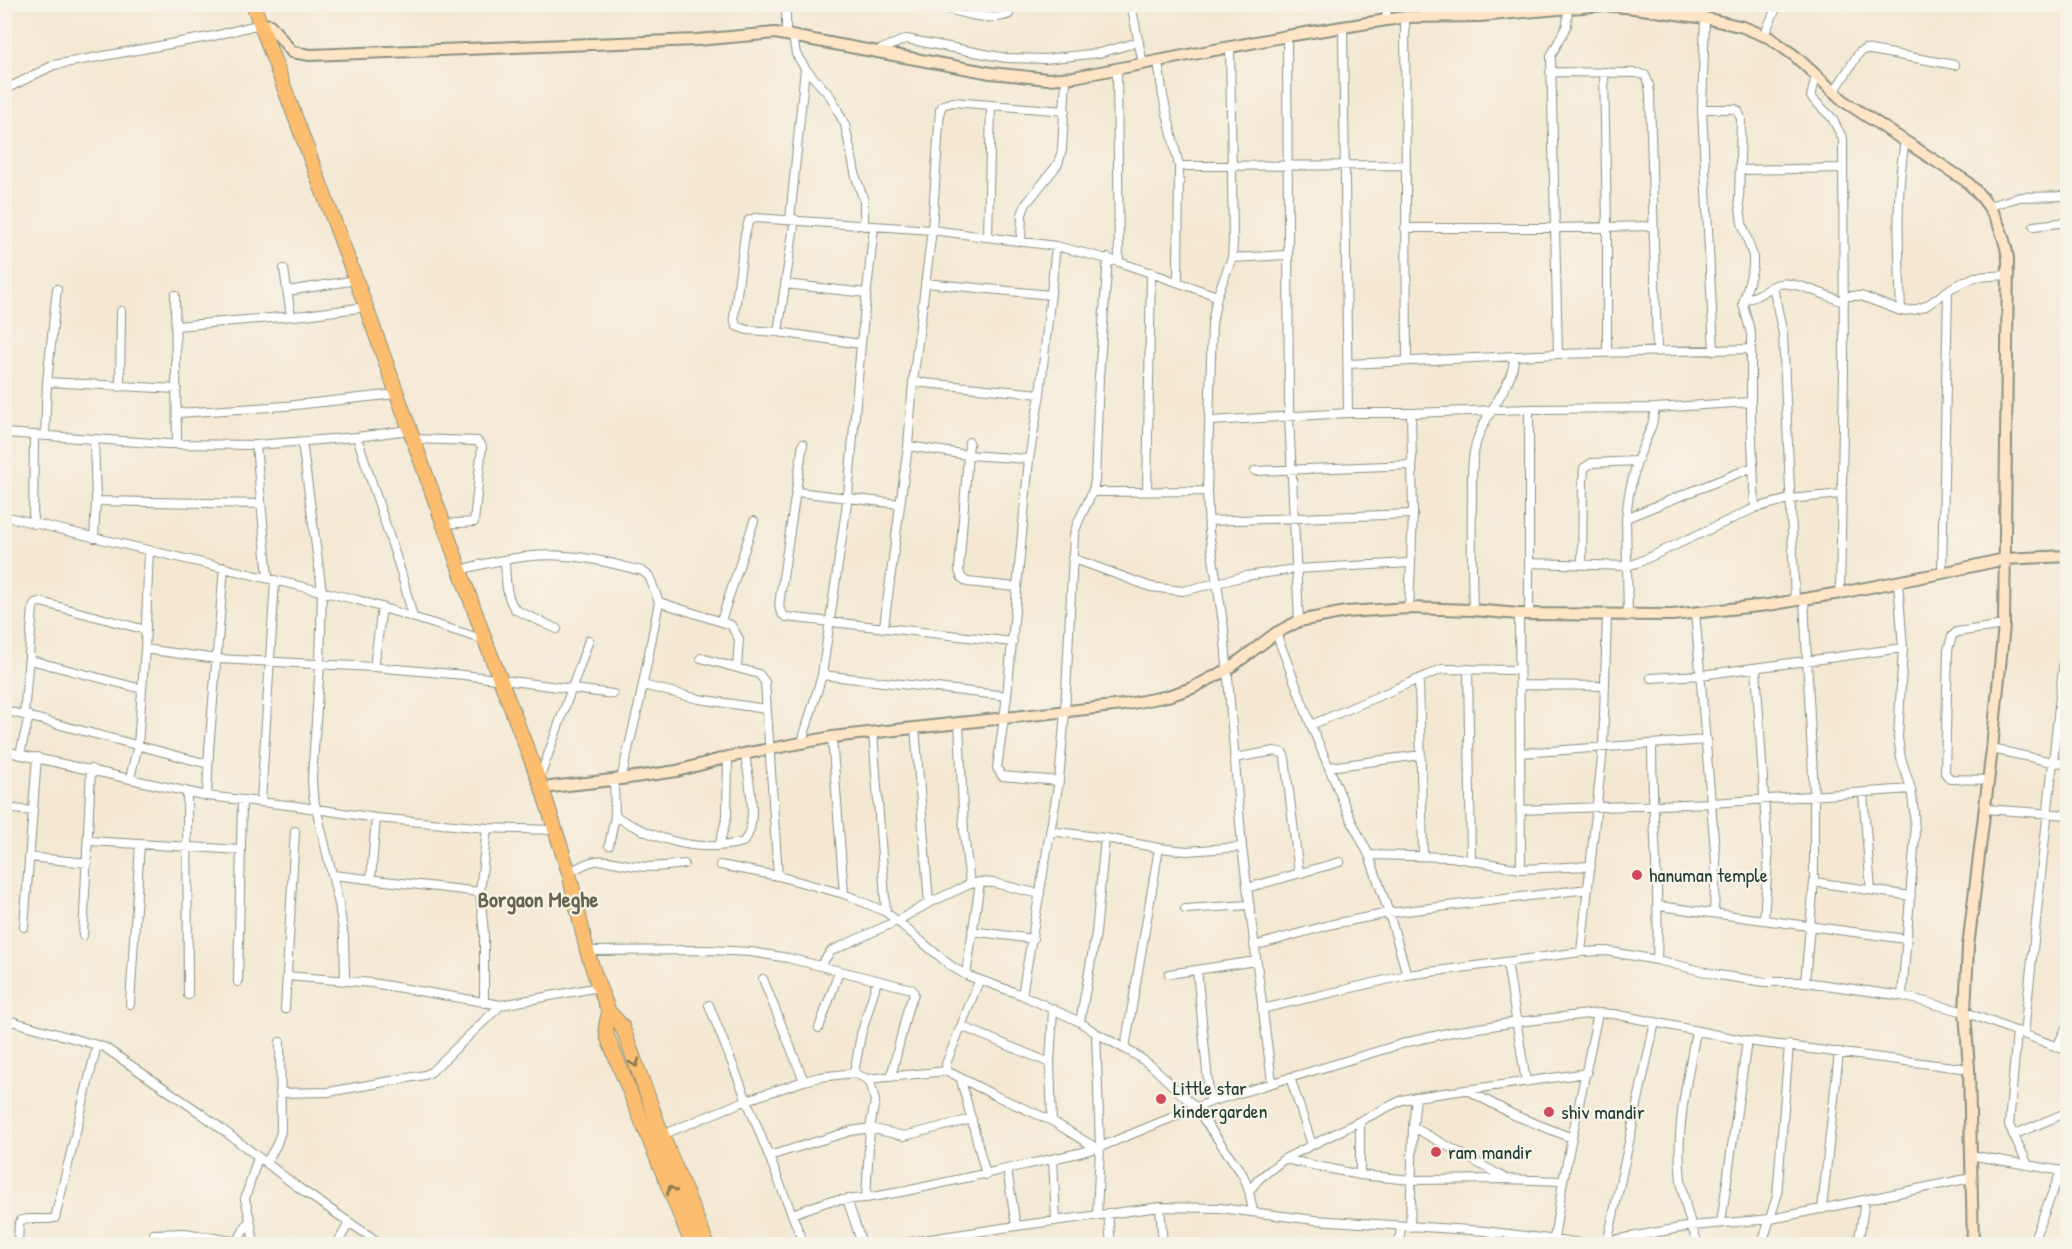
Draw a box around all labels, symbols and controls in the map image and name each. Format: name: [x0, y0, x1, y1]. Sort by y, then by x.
place label: hanuman temple: [1649, 861, 1768, 888]
marker: hanuman temple: [1630, 868, 1644, 882]
district label: Borgaon Meghe: [478, 884, 598, 915]
one-way arrow: [628, 1057, 641, 1068]
place label: Little star kindergarden: [1173, 1074, 1268, 1124]
marker: Little star kindergarden: [1154, 1092, 1168, 1106]
place label: shiv mandir: [1561, 1098, 1645, 1125]
marker: shiv mandir: [1542, 1105, 1556, 1119]
place label: ram mandir: [1448, 1138, 1533, 1165]
marker: ram mandir: [1429, 1145, 1443, 1159]
one-way arrow: [665, 1185, 678, 1196]

